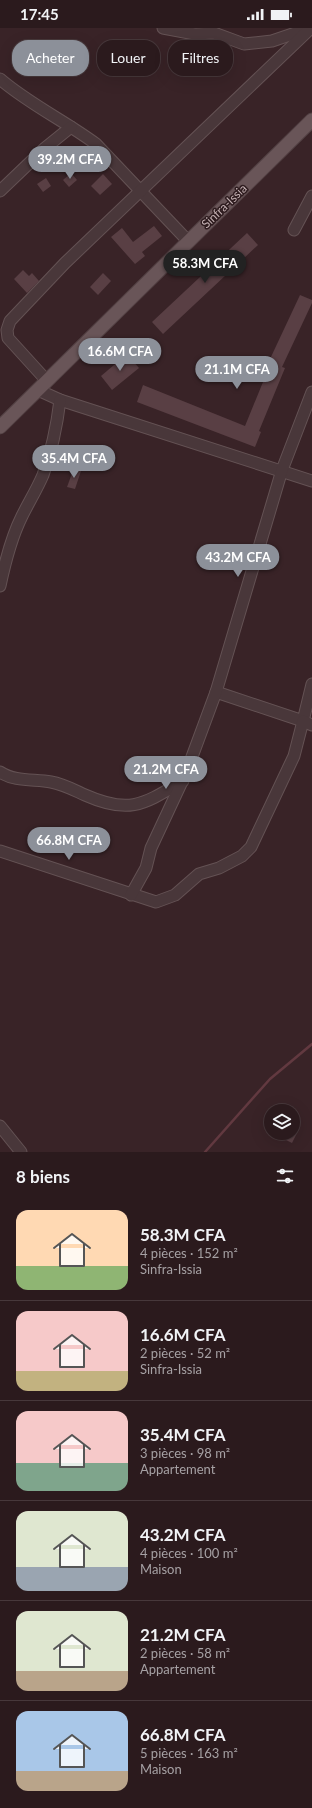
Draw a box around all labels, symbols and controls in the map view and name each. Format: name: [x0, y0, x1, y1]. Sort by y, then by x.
text: 17:45: [20, 5, 59, 23]
chip: Acheter: [12, 40, 89, 76]
chip: Louer: [97, 40, 160, 76]
chip: Filtres: [168, 40, 233, 76]
pin: 39.2M CFA: [24, 146, 116, 180]
text: 39.2M CFA: [37, 151, 103, 167]
street label: Sinfra-Issia: [198, 181, 250, 231]
pin: 58.3M CFA: [159, 250, 251, 284]
text: 58.3M CFA: [172, 255, 238, 271]
pin: 16.6M CFA: [74, 338, 166, 372]
text: 16.6M CFA: [87, 343, 153, 359]
pin: 21.1M CFA: [191, 356, 283, 390]
text: 21.1M CFA: [204, 361, 270, 377]
pin: 35.4M CFA: [28, 445, 120, 479]
text: 35.4M CFA: [41, 450, 107, 466]
pin: 43.2M CFA: [192, 544, 284, 578]
text: 43.2M CFA: [205, 549, 271, 565]
pin: 21.2M CFA: [120, 756, 212, 790]
text: 21.2M CFA: [133, 761, 199, 777]
pin: 66.8M CFA: [23, 827, 115, 861]
text: 66.8M CFA: [36, 832, 102, 848]
map controls: [264, 1104, 300, 1140]
button: layers: [264, 1104, 300, 1140]
icon: filters: [274, 1165, 296, 1187]
text: 8 biens: [16, 1166, 70, 1187]
text: 58.3M CFA: [140, 1224, 225, 1245]
icon: home: [48, 1226, 96, 1274]
text: 4 pièces · 152 m²: [140, 1245, 238, 1261]
text: Sinfra-Issia: [140, 1261, 202, 1277]
text: 16.6M CFA: [140, 1324, 225, 1345]
icon: home: [48, 1327, 96, 1375]
text: 2 pièces · 52 m²: [140, 1345, 230, 1361]
text: Sinfra-Issia: [140, 1361, 202, 1377]
text: 35.4M CFA: [140, 1424, 225, 1445]
icon: home: [48, 1427, 96, 1475]
text: 3 pièces · 98 m²: [140, 1445, 230, 1461]
text: Appartement: [140, 1461, 215, 1477]
text: 43.2M CFA: [140, 1524, 225, 1545]
icon: home: [48, 1527, 96, 1575]
text: 4 pièces · 100 m²: [140, 1545, 238, 1561]
text: Maison: [140, 1561, 182, 1577]
text: 21.2M CFA: [140, 1624, 225, 1645]
icon: home: [48, 1627, 96, 1675]
text: 2 pièces · 58 m²: [140, 1645, 230, 1661]
text: Appartement: [140, 1661, 215, 1677]
text: 66.8M CFA: [140, 1724, 225, 1745]
icon: home: [48, 1727, 96, 1775]
text: 5 pièces · 163 m²: [140, 1745, 238, 1761]
text: Maison: [140, 1761, 182, 1777]

